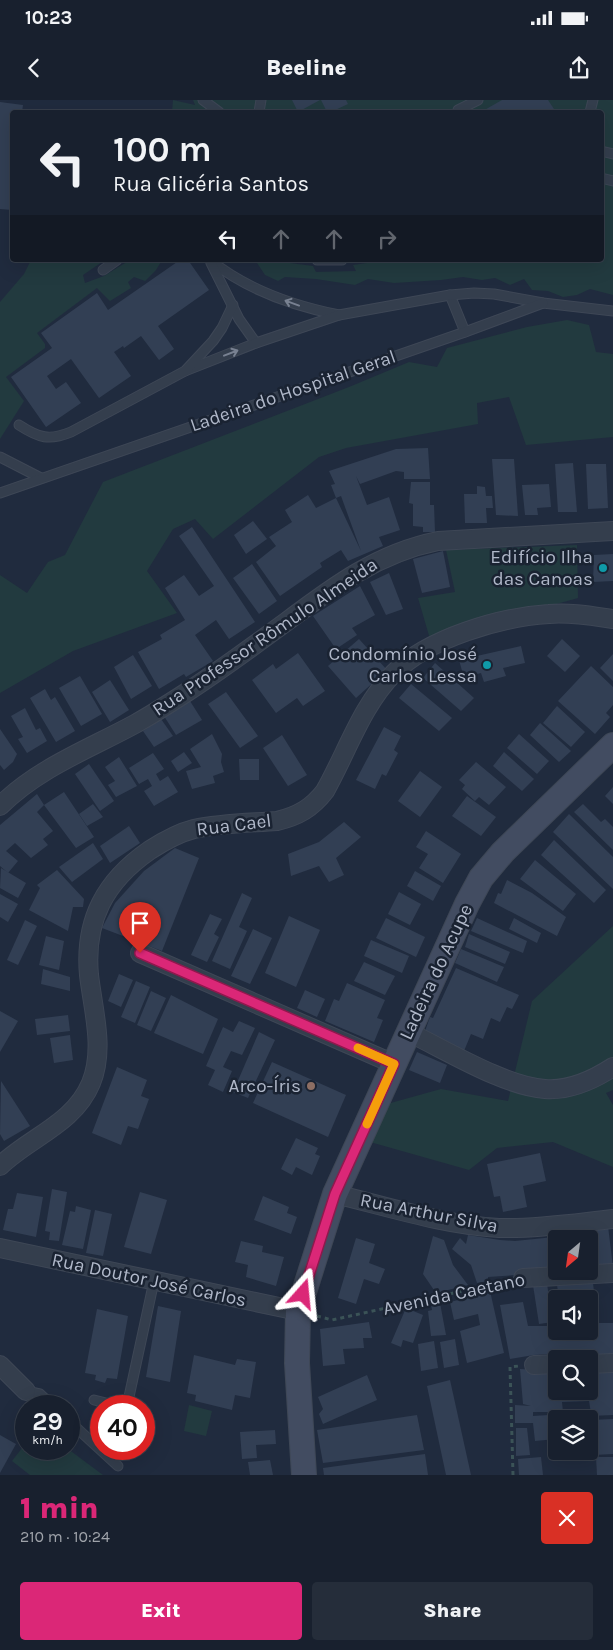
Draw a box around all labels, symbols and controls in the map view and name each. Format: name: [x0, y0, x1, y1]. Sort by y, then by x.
text: 10:23: [25, 7, 72, 29]
icon: back: [20, 54, 48, 82]
icon: share: [565, 54, 593, 82]
text: Beeline: [266, 55, 347, 81]
text: 100 m: [113, 129, 212, 170]
icon: left: [30, 130, 95, 195]
text: Rua Glicéria Santos: [113, 171, 309, 197]
icon: left: [214, 225, 242, 253]
icon: ahead: [267, 225, 295, 253]
icon: ahead: [320, 225, 348, 253]
icon: right: [373, 225, 401, 253]
one-way arrow: [285, 298, 301, 307]
street label: Ladeira do Hospital Geral: [187, 345, 399, 437]
one-way arrow: [222, 348, 238, 357]
place label: Edifício Ilha das Canoas: [490, 546, 593, 590]
street label: Rua Professor Rômulo Almeida: [148, 553, 382, 721]
marker: Edifício Ilha das Canoas: [597, 562, 609, 574]
place label: Condomínio José Carlos Lessa: [329, 643, 477, 687]
marker: Condomínio José Carlos Lessa: [481, 659, 493, 671]
street label: Rua Cael: [195, 809, 273, 841]
street label: Ladeira do Acupe: [395, 901, 477, 1043]
pin: [119, 902, 161, 953]
icon: arrive: [126, 909, 154, 937]
place label: Arco-Íris: [229, 1074, 301, 1097]
marker: Arco-Íris: [305, 1080, 317, 1092]
street label: Rua Arthur Silva: [358, 1189, 500, 1237]
north arrow: [548, 1230, 598, 1280]
map controls: [548, 1230, 598, 1460]
street label: Rua Doutor José Carlos: [50, 1249, 248, 1311]
position arrow: [276, 1267, 328, 1319]
street label: Avenida Caetano: [381, 1268, 527, 1320]
button: sound: [548, 1290, 598, 1340]
button: search: [548, 1350, 598, 1400]
speed limit sign: 40: [90, 1395, 155, 1460]
text: 29: [32, 1407, 63, 1436]
button: layers: [548, 1410, 598, 1460]
text: km/h: [32, 1433, 63, 1447]
text: 1 min: [20, 1490, 99, 1526]
button: close: [541, 1492, 593, 1544]
text: 210 m · 10:24: [20, 1527, 110, 1546]
button: Exit: [20, 1582, 302, 1640]
button: Share: [312, 1582, 593, 1640]

